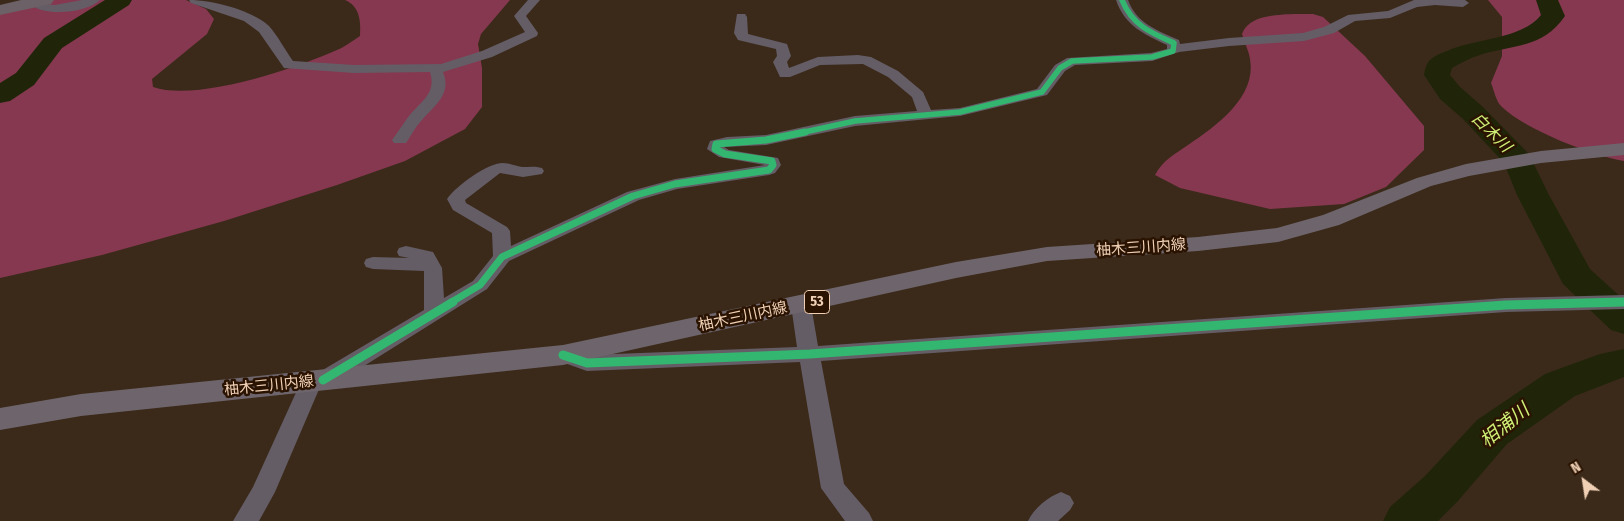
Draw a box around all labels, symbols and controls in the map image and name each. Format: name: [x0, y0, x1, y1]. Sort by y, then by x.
water label: 白木川: [1467, 109, 1515, 157]
street label: 柚木三川内線: [1095, 236, 1187, 260]
road number: 53: [804, 290, 830, 314]
street label: 柚木三川内線: [697, 299, 789, 335]
street label: 柚木三川内線: [223, 372, 315, 400]
water label: 相浦川: [1476, 399, 1534, 453]
north arrow: [1559, 456, 1609, 506]
text: N: [1568, 458, 1584, 477]

